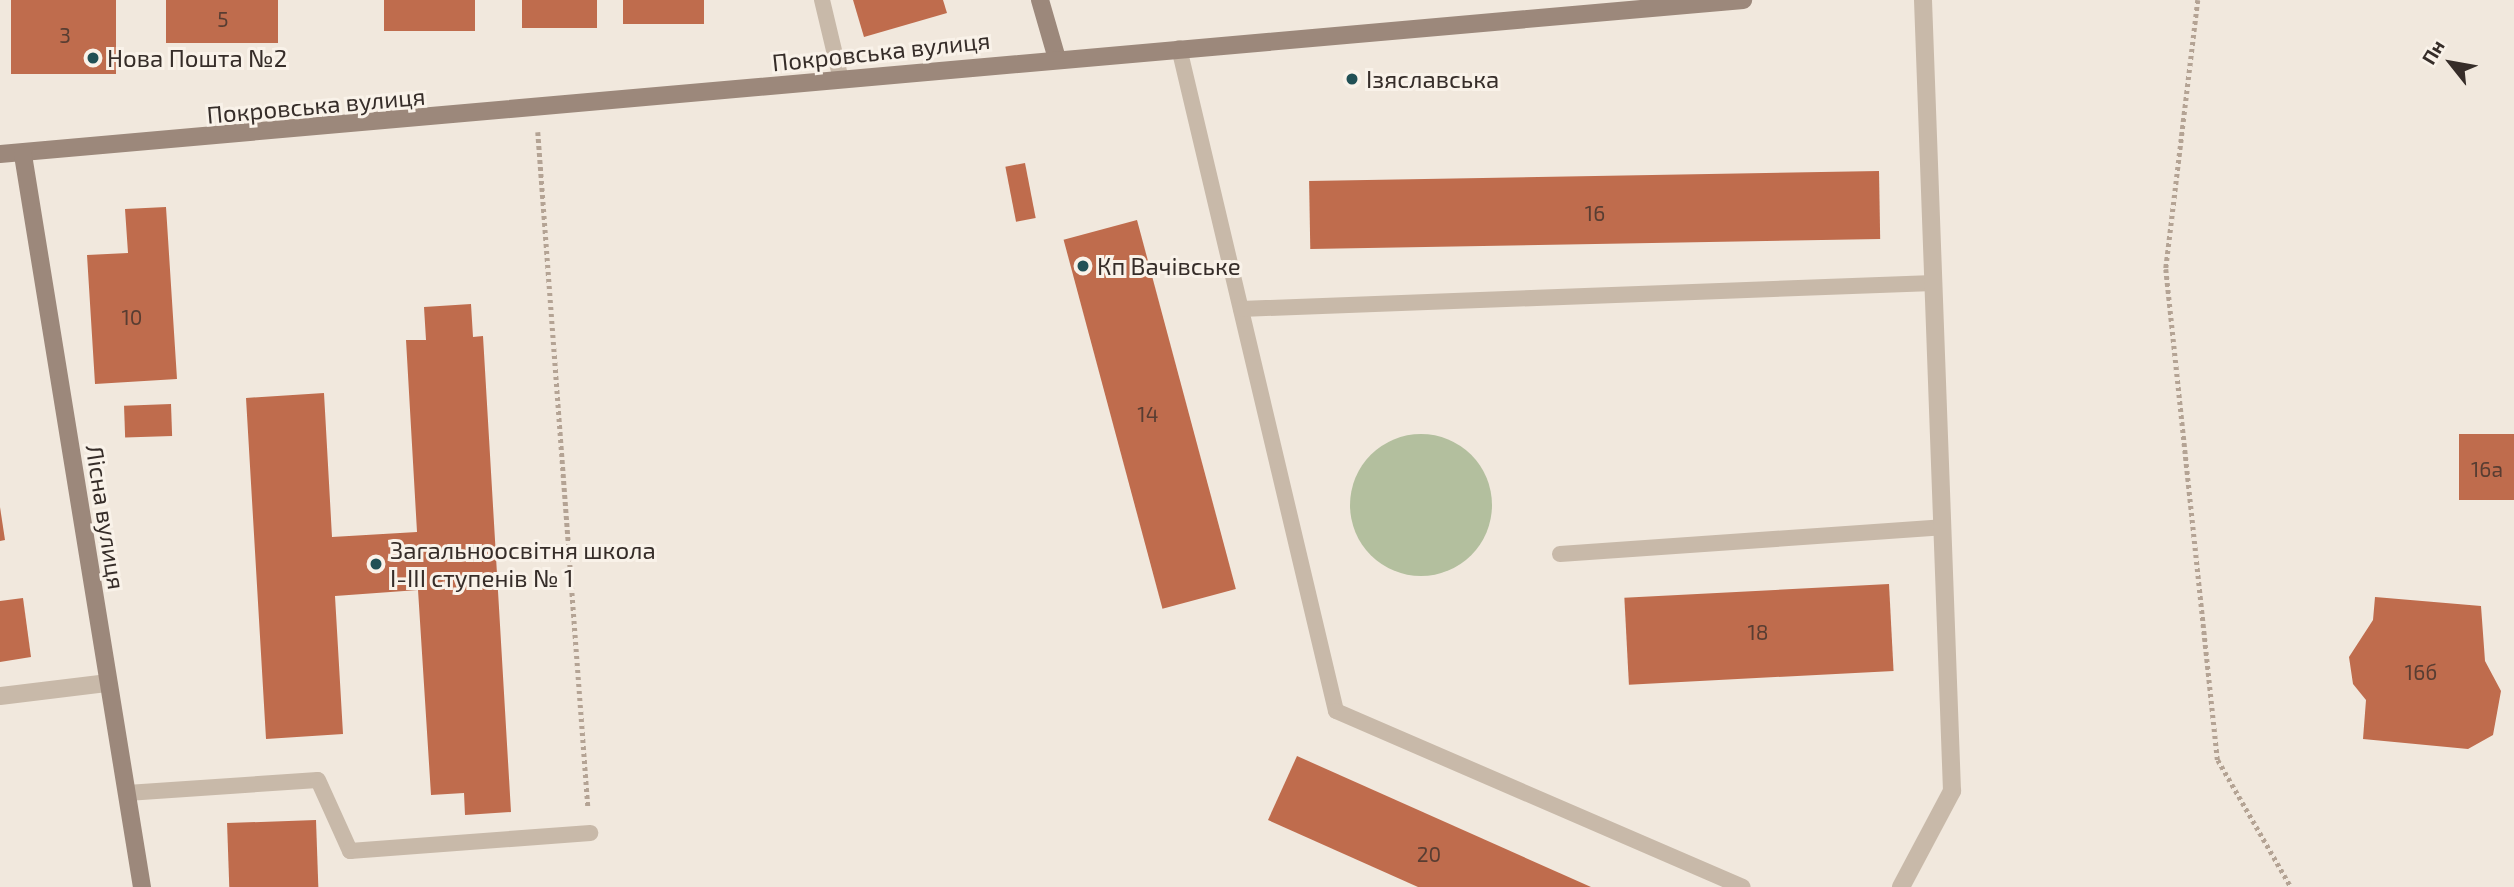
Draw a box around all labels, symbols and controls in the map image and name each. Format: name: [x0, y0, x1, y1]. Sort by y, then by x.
house number: 5: [217, 6, 229, 32]
house number: 3: [59, 22, 71, 48]
street label: Покровська вулиця: [770, 25, 992, 77]
north arrow: [2416, 28, 2486, 98]
text: Пн: [2416, 35, 2449, 68]
place label: Нова Пошта №2: [107, 44, 287, 72]
marker: Нова Пошта №2: [85, 50, 101, 66]
place label: Ізяславська: [1366, 65, 1499, 93]
marker: Ізяславська: [1344, 71, 1360, 87]
street label: Покровська вулиця: [206, 81, 426, 129]
house number: 16: [1585, 200, 1605, 226]
place label: Кп Вачівське: [1097, 252, 1241, 280]
marker: Кп Вачівське: [1075, 258, 1091, 274]
house number: 10: [121, 304, 143, 330]
house number: 14: [1137, 401, 1159, 427]
street label: Лісна вулиця: [80, 443, 132, 591]
house number: 16а: [2471, 456, 2503, 482]
place label: Загальноосвітня школа І-ІІІ ступенів № 1: [390, 536, 656, 592]
marker: Загальноосвітня школа І-ІІІ ступенів № 1: [368, 556, 384, 572]
house number: 18: [1747, 619, 1769, 645]
house number: 16б: [2405, 659, 2437, 685]
house number: 20: [1417, 841, 1441, 867]

